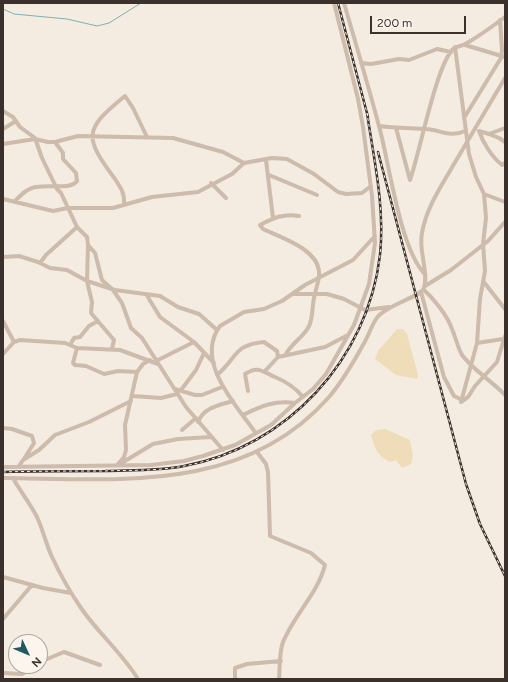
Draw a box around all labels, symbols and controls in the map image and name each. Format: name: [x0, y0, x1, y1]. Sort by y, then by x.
scale bar: [372, 8, 468, 34]
text: 200 m: [377, 16, 412, 30]
north arrow: [8, 634, 48, 674]
text: N: [29, 654, 44, 670]

